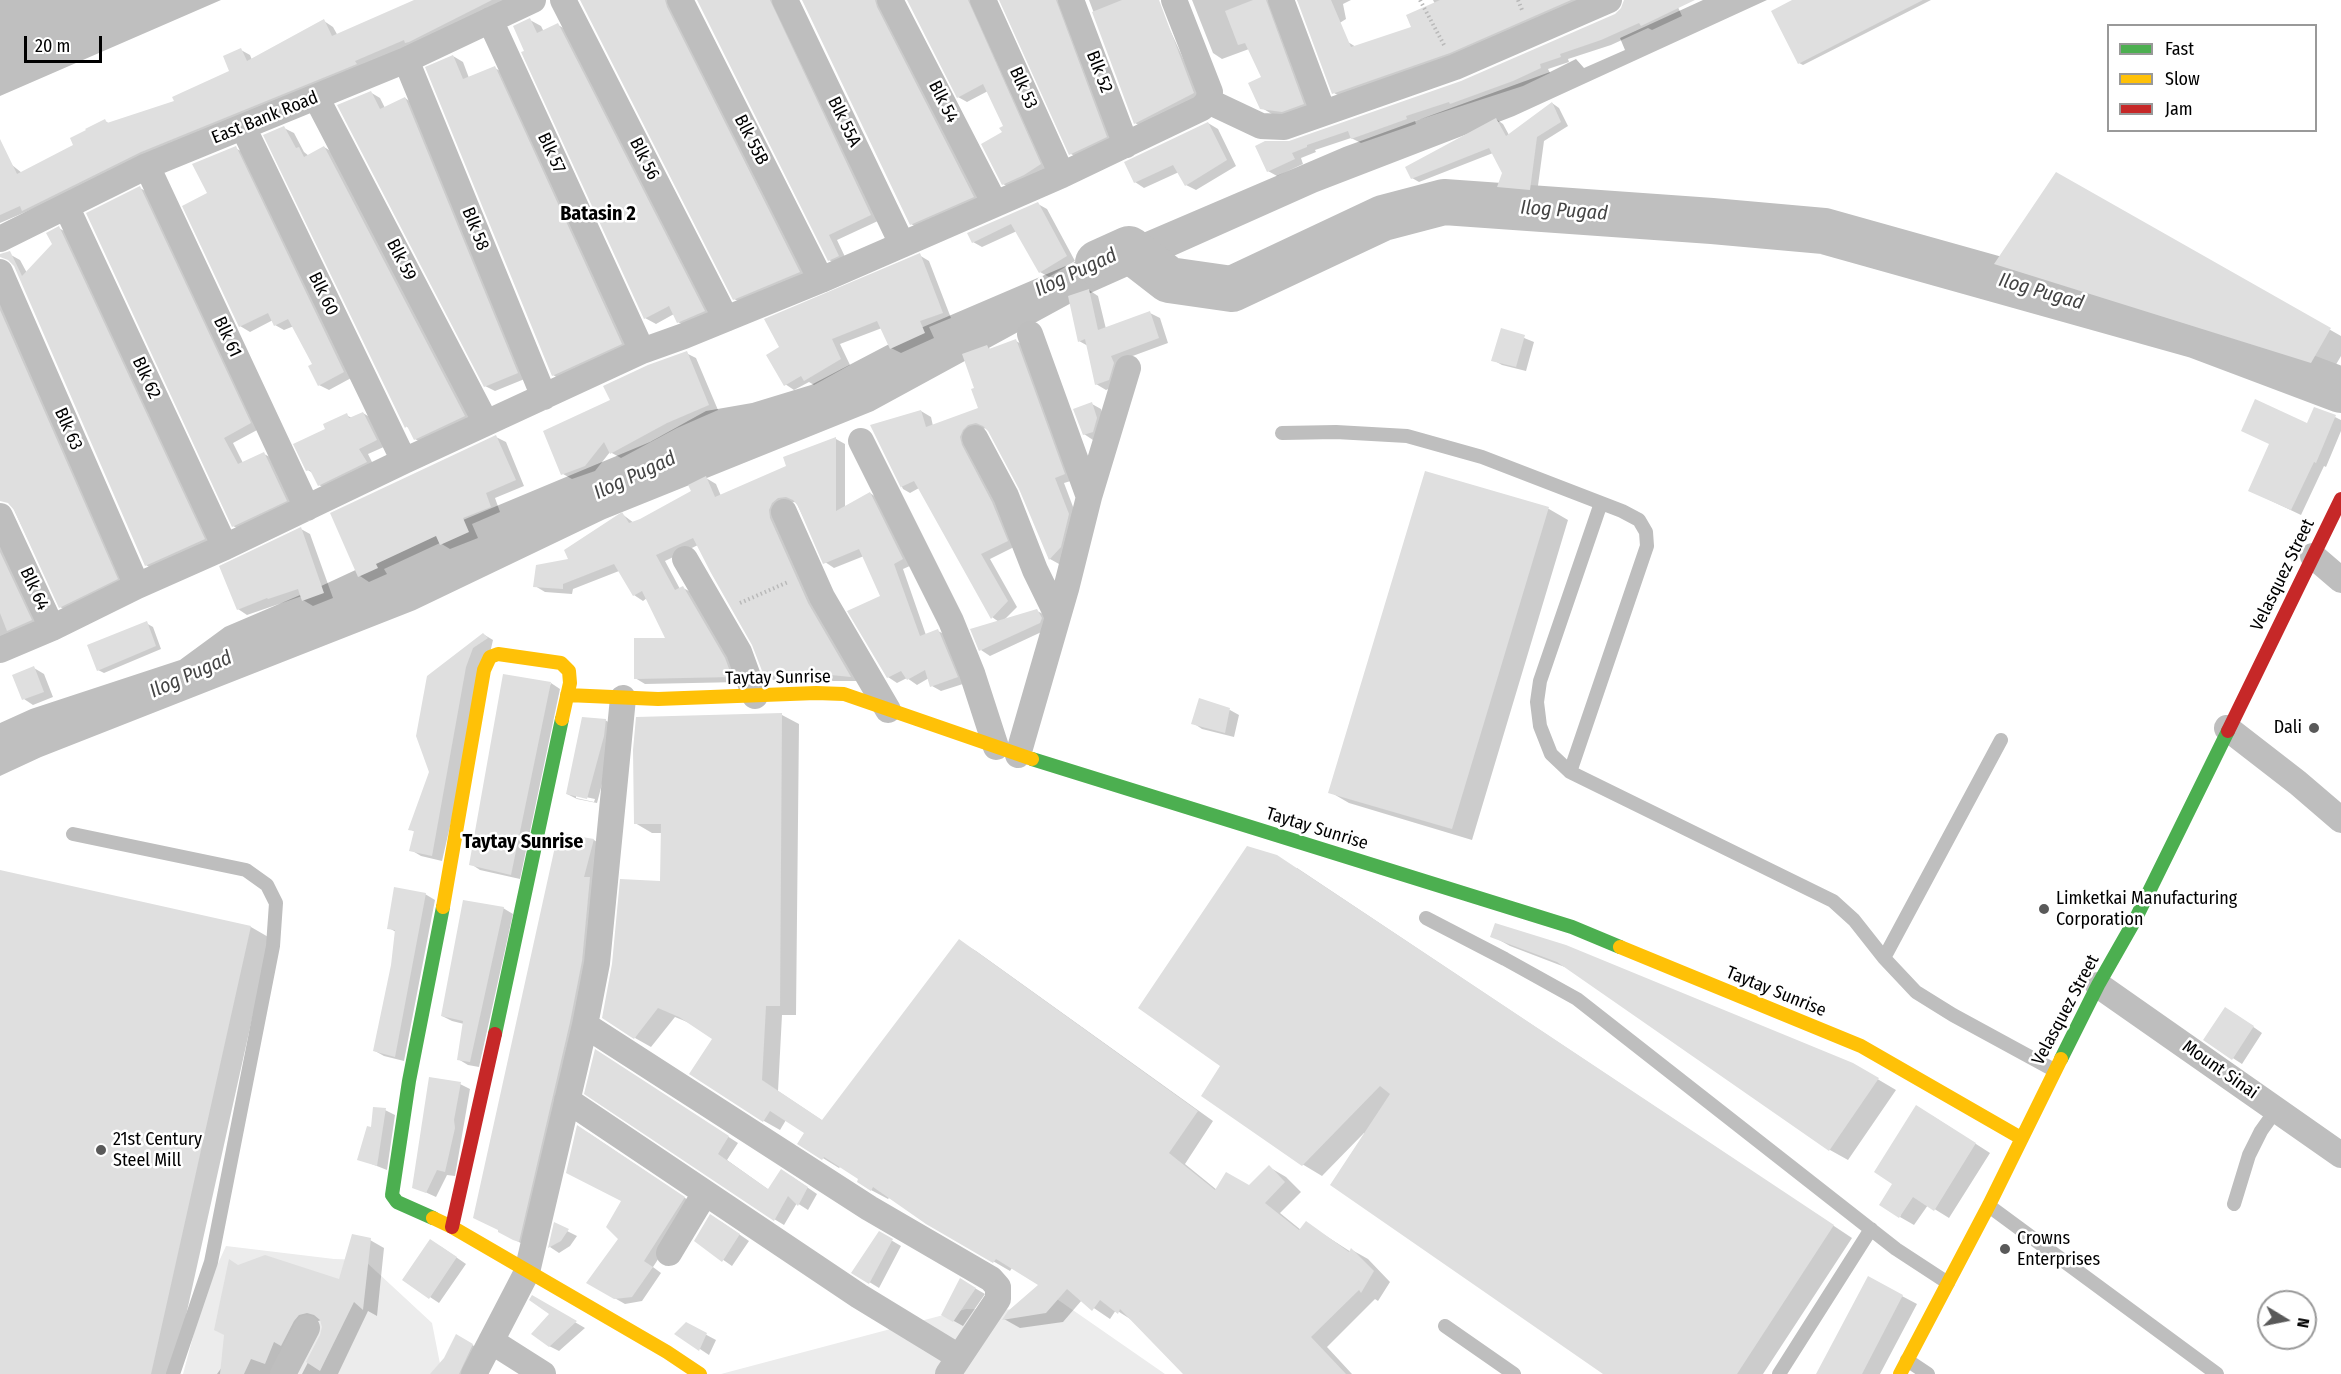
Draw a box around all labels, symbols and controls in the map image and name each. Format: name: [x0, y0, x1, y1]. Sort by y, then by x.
scale bar: [27, 24, 105, 62]
legend: [2107, 24, 2317, 132]
text: 20 m: [35, 35, 70, 57]
text: Fast: [2165, 38, 2194, 60]
street label: Blk 52: [1081, 48, 1117, 96]
street label: Blk 53: [1004, 64, 1042, 112]
text: Slow: [2165, 68, 2200, 90]
street label: Blk 54: [923, 77, 963, 127]
street label: East Bank Road: [209, 87, 321, 149]
street label: Blk 55A: [823, 93, 865, 151]
text: Jam: [2165, 98, 2193, 120]
street label: Blk 55B: [729, 111, 773, 169]
street label: Blk 57: [532, 129, 570, 177]
street label: Blk 56: [624, 134, 664, 184]
water label: Ilog Pugad: [1519, 196, 1609, 226]
district label: Batasin 2: [560, 202, 636, 226]
street label: Blk 58: [457, 204, 493, 254]
street label: Blk 59: [381, 236, 421, 284]
water label: Ilog Pugad: [1031, 244, 1121, 302]
water label: Ilog Pugad: [1996, 268, 2086, 316]
street label: Blk 60: [303, 269, 343, 319]
street label: Blk 61: [208, 313, 246, 361]
street label: Blk 62: [127, 354, 165, 402]
street label: Blk 63: [49, 404, 87, 454]
water label: Ilog Pugad: [590, 447, 680, 505]
street label: Velasquez Street: [2247, 515, 2319, 635]
street label: Blk 64: [15, 564, 53, 614]
water label: Ilog Pugad: [146, 646, 236, 704]
street label: Taytay Sunrise: [725, 666, 831, 690]
place label: Dali: [2274, 717, 2302, 739]
marker: Dali: [2307, 721, 2321, 735]
street label: Taytay Sunrise: [1263, 803, 1371, 855]
district label: Taytay Sunrise: [463, 830, 583, 854]
place label: Limketkai Manufacturing Corporation: [2056, 888, 2237, 930]
marker: Limketkai Manufacturing Corporation: [2037, 902, 2051, 916]
street label: Velasquez Street: [2028, 951, 2104, 1069]
street label: Taytay Sunrise: [1723, 962, 1829, 1022]
street label: Mount Sinai: [2178, 1036, 2262, 1104]
place label: 21st Century Steel Mill: [113, 1129, 202, 1172]
marker: 21st Century Steel Mill: [94, 1143, 108, 1157]
place label: Crowns Enterprises: [2017, 1228, 2100, 1270]
marker: Crowns Enterprises: [1998, 1242, 2012, 1256]
north arrow: [2257, 1290, 2317, 1350]
text: N: [2293, 1316, 2313, 1329]

